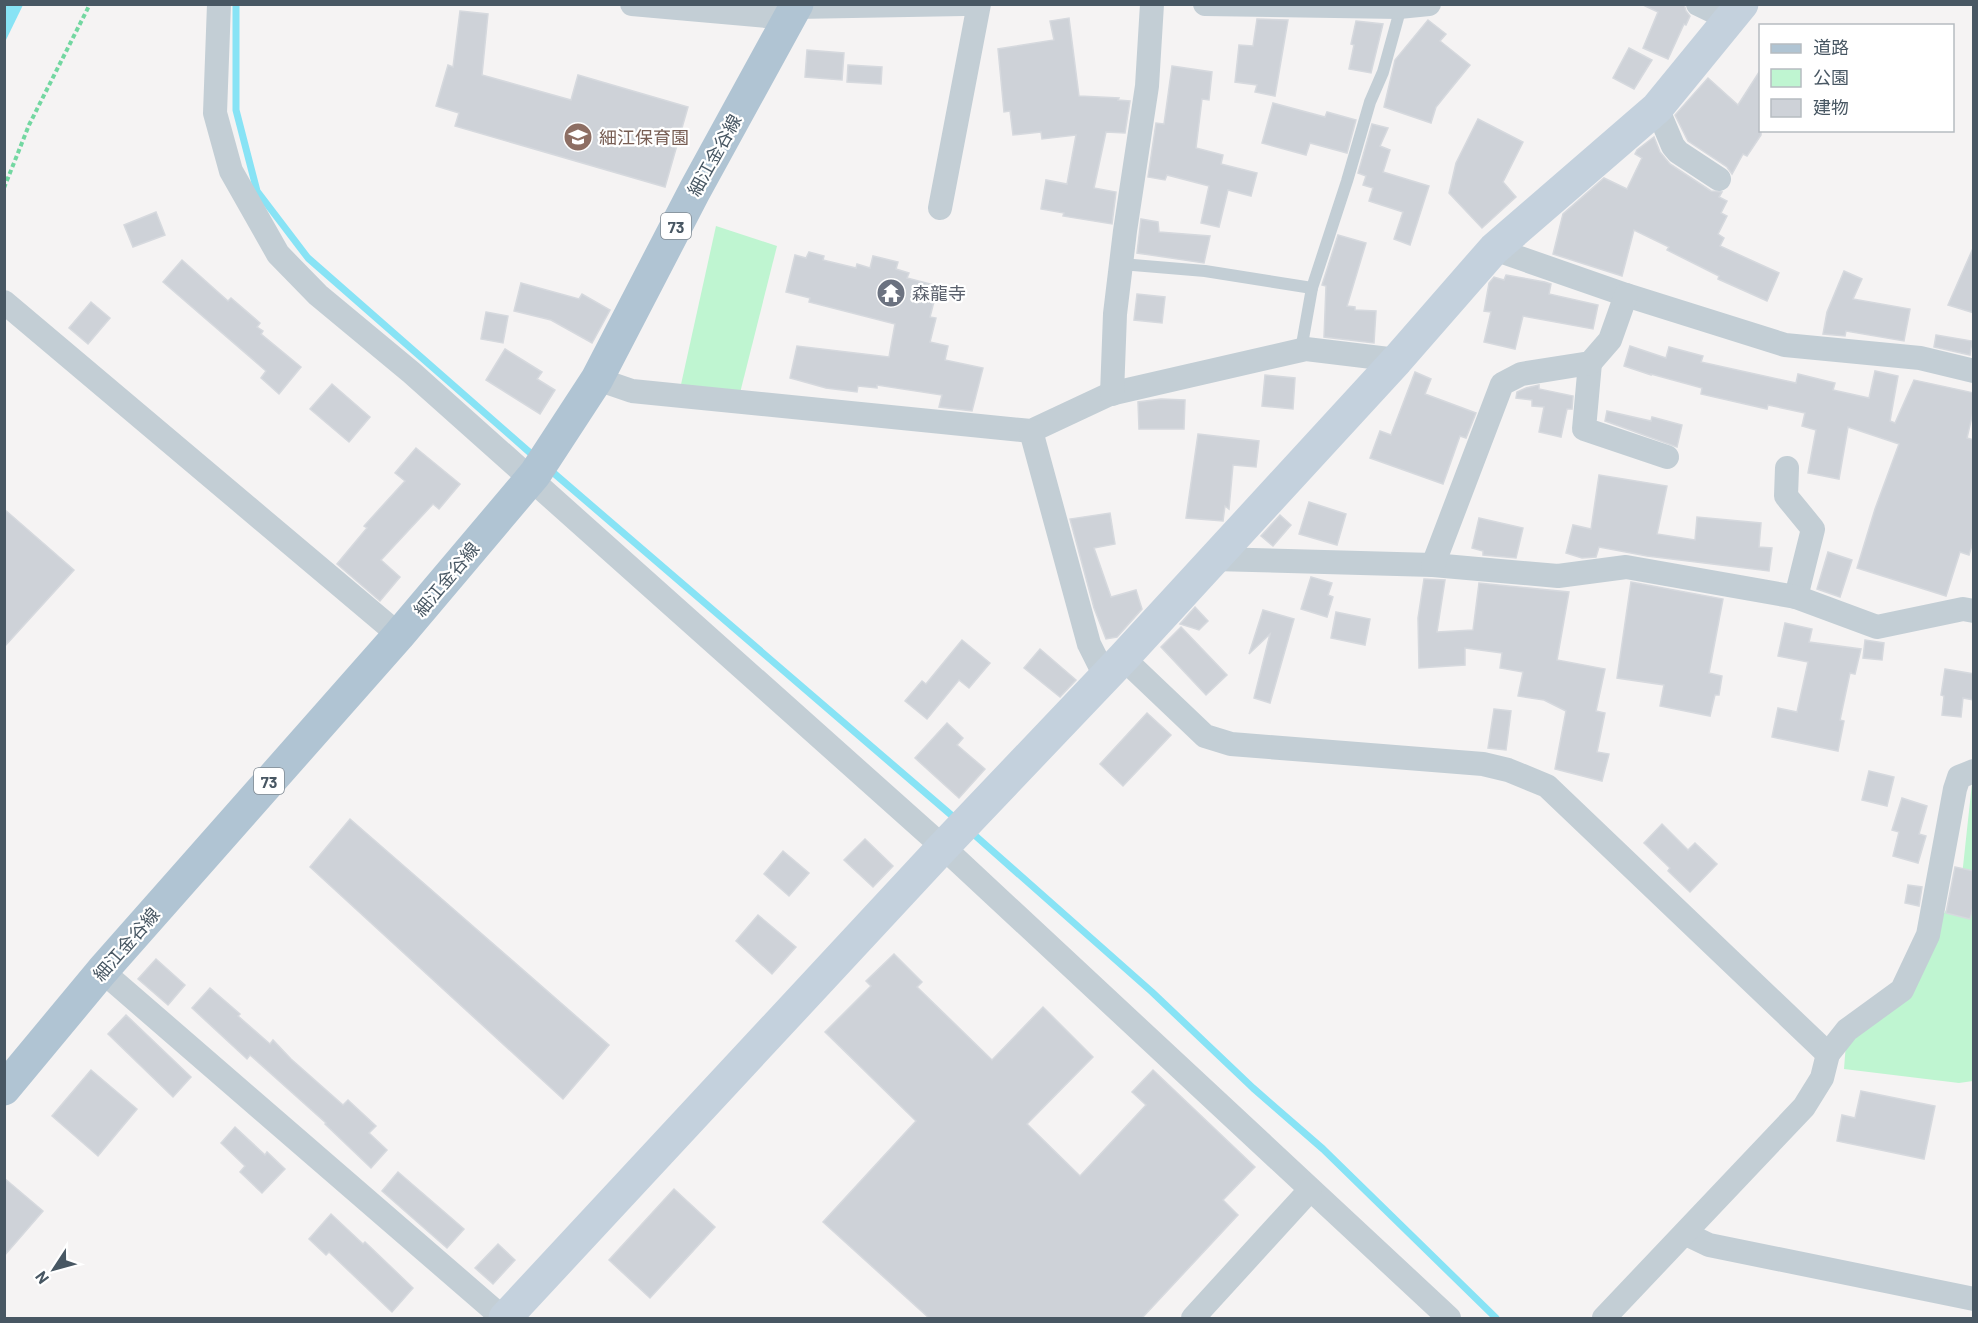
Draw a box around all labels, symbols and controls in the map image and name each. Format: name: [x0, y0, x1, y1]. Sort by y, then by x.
legend: [1759, 24, 1954, 132]
text: 道路: [1813, 36, 1849, 58]
text: 公園: [1813, 66, 1849, 88]
text: 建物: [1813, 96, 1849, 118]
street label: 細江金谷線: [683, 110, 745, 200]
school or university icon: 細江保育園: [562, 121, 594, 153]
place label: 細江保育園: [599, 126, 689, 148]
road number: 73: [661, 213, 691, 239]
temple icon: 森龍寺: [875, 277, 907, 309]
place label: 森龍寺: [912, 282, 966, 304]
street label: 細江金谷線: [409, 537, 483, 621]
road number: 73: [254, 768, 284, 794]
street label: 細江金谷線: [88, 903, 164, 985]
north arrow: [24, 1239, 84, 1299]
text: N: [31, 1268, 52, 1288]

